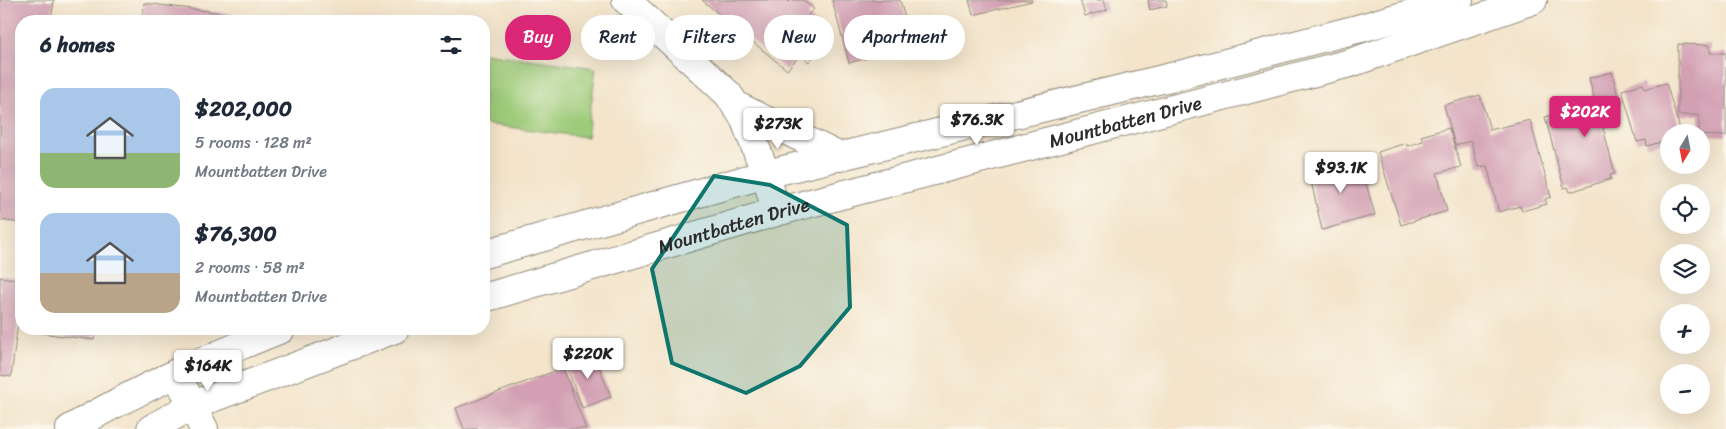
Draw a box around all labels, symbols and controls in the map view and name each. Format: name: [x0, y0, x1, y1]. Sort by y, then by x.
chip: Buy: [505, 15, 571, 60]
chip: Rent: [581, 15, 655, 60]
chip: Filters: [665, 15, 754, 60]
chip: New: [764, 15, 834, 60]
chip: Apartment: [844, 15, 965, 60]
text: 6 homes: [40, 26, 115, 64]
icon: filters: [437, 31, 465, 59]
street label: Mountbatten Drive: [1045, 86, 1205, 158]
text: $202,000: [195, 90, 292, 128]
pin: $202K: [1550, 96, 1620, 138]
text: $202K: [1560, 97, 1610, 126]
pin: $76.3K: [936, 104, 1018, 146]
text: $76.3K: [951, 105, 1003, 134]
icon: home: [80, 108, 140, 168]
pin: $273K: [743, 108, 813, 150]
text: $273K: [754, 109, 802, 138]
north arrow: [1660, 124, 1710, 174]
map controls: [1660, 124, 1710, 414]
text: 5 rooms · 128 m²: [195, 128, 312, 157]
pin: $93.1K: [1300, 152, 1382, 194]
text: $93.1K: [1316, 153, 1366, 182]
text: Mountbatten Drive: [195, 157, 327, 186]
button: locate: [1660, 184, 1710, 234]
street label: Mountbatten Drive: [654, 188, 813, 263]
text: $76,300: [195, 215, 277, 253]
icon: home: [80, 233, 140, 293]
button: layers: [1660, 244, 1710, 294]
text: 2 rooms · 58 m²: [195, 253, 305, 282]
text: Mountbatten Drive: [195, 282, 327, 311]
button: +: [1660, 304, 1710, 354]
pin: $220K: [553, 338, 623, 380]
text: $220K: [563, 339, 613, 368]
pin: $164K: [173, 350, 243, 392]
text: $164K: [185, 351, 231, 380]
button: −: [1660, 364, 1710, 414]

